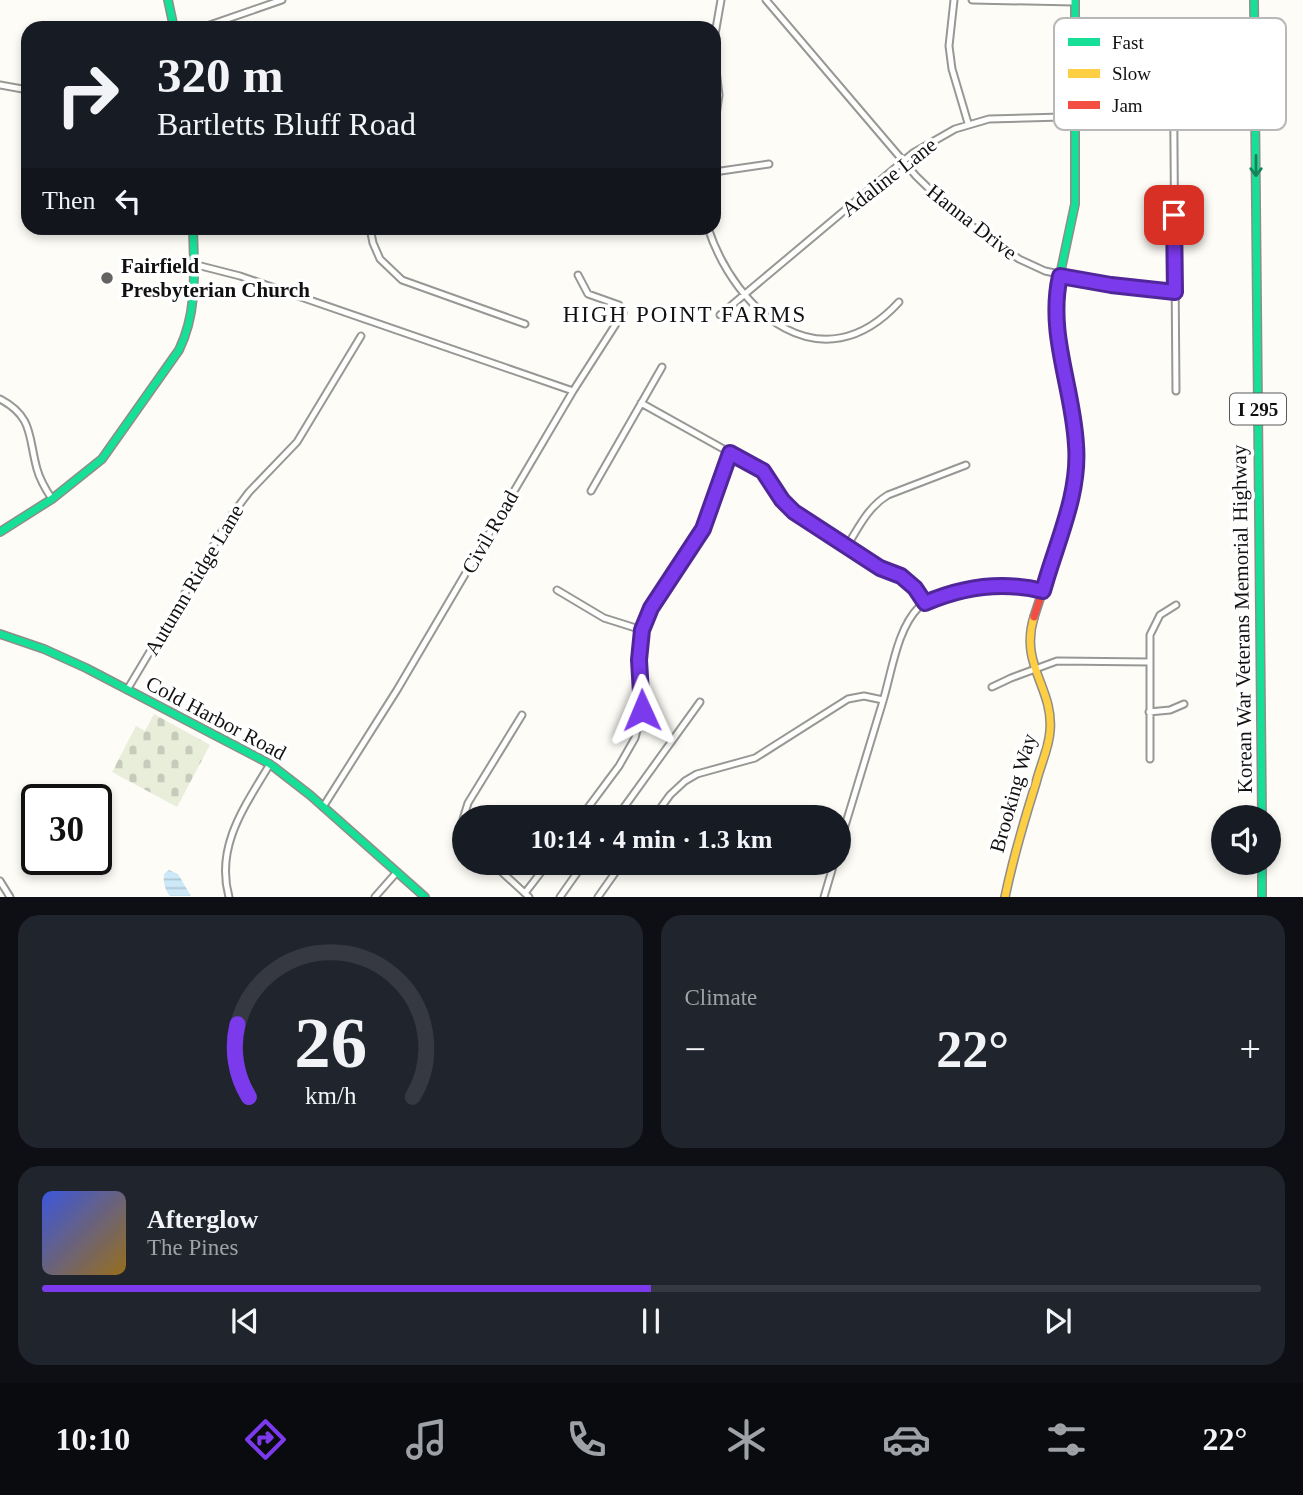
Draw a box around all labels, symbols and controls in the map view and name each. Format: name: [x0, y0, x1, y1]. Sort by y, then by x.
legend: [1054, 18, 1286, 130]
text: Fast: [1112, 32, 1144, 53]
text: 320 m: [157, 48, 284, 103]
icon: right: [42, 49, 133, 140]
text: Slow: [1112, 63, 1151, 84]
text: Jam: [1112, 95, 1143, 116]
text: Bartletts Bluff Road: [157, 106, 416, 142]
street label: Adaline Lane: [837, 133, 941, 221]
one-way arrow: [1249, 154, 1263, 177]
street label: Hanna Drive: [922, 179, 1022, 265]
icon: left: [109, 182, 147, 220]
pin: [1144, 185, 1204, 245]
text: Then: [42, 186, 95, 215]
icon: arrive: [1155, 196, 1193, 234]
place label: Fairfield Presbyterian Church: [121, 254, 310, 302]
marker: Fairfield Presbyterian Church: [99, 270, 115, 286]
district label: HIGH POINT FARMS: [563, 302, 807, 327]
road number: I 295: [1230, 394, 1286, 424]
street label: Korean War Veterans Memorial Highway: [1227, 444, 1257, 793]
street label: Civil Road: [457, 486, 524, 578]
street label: Autumn Ridge Lane: [140, 500, 248, 660]
street label: Cold Harbor Road: [142, 671, 291, 765]
position arrow: [605, 673, 679, 747]
street label: Brooking Way: [985, 730, 1042, 855]
speed limit sign: 30: [21, 784, 112, 875]
map controls: [1211, 805, 1281, 875]
button: sound: [1211, 805, 1281, 875]
text: 10:14 · 4 min · 1.3 km: [531, 825, 772, 854]
text: Climate: [685, 985, 757, 1010]
text: 26: [294, 1003, 367, 1084]
text: 22°: [936, 1021, 1009, 1078]
text: −: [685, 1028, 706, 1070]
text: +: [1240, 1028, 1261, 1070]
text: km/h: [305, 1082, 356, 1109]
text: Afterglow: [147, 1205, 258, 1234]
text: The Pines: [147, 1235, 238, 1260]
icon: previous: [226, 1302, 264, 1340]
icon: pause: [632, 1302, 670, 1340]
icon: next: [1039, 1302, 1077, 1340]
icon: directions: [241, 1415, 290, 1464]
icon: music: [402, 1415, 451, 1464]
icon: phone: [562, 1415, 611, 1464]
icon: climate: [722, 1415, 771, 1464]
icon: car: [882, 1415, 931, 1464]
icon: filters: [1042, 1415, 1091, 1464]
text: 10:10: [56, 1421, 130, 1457]
text: 22°: [1203, 1421, 1247, 1457]

